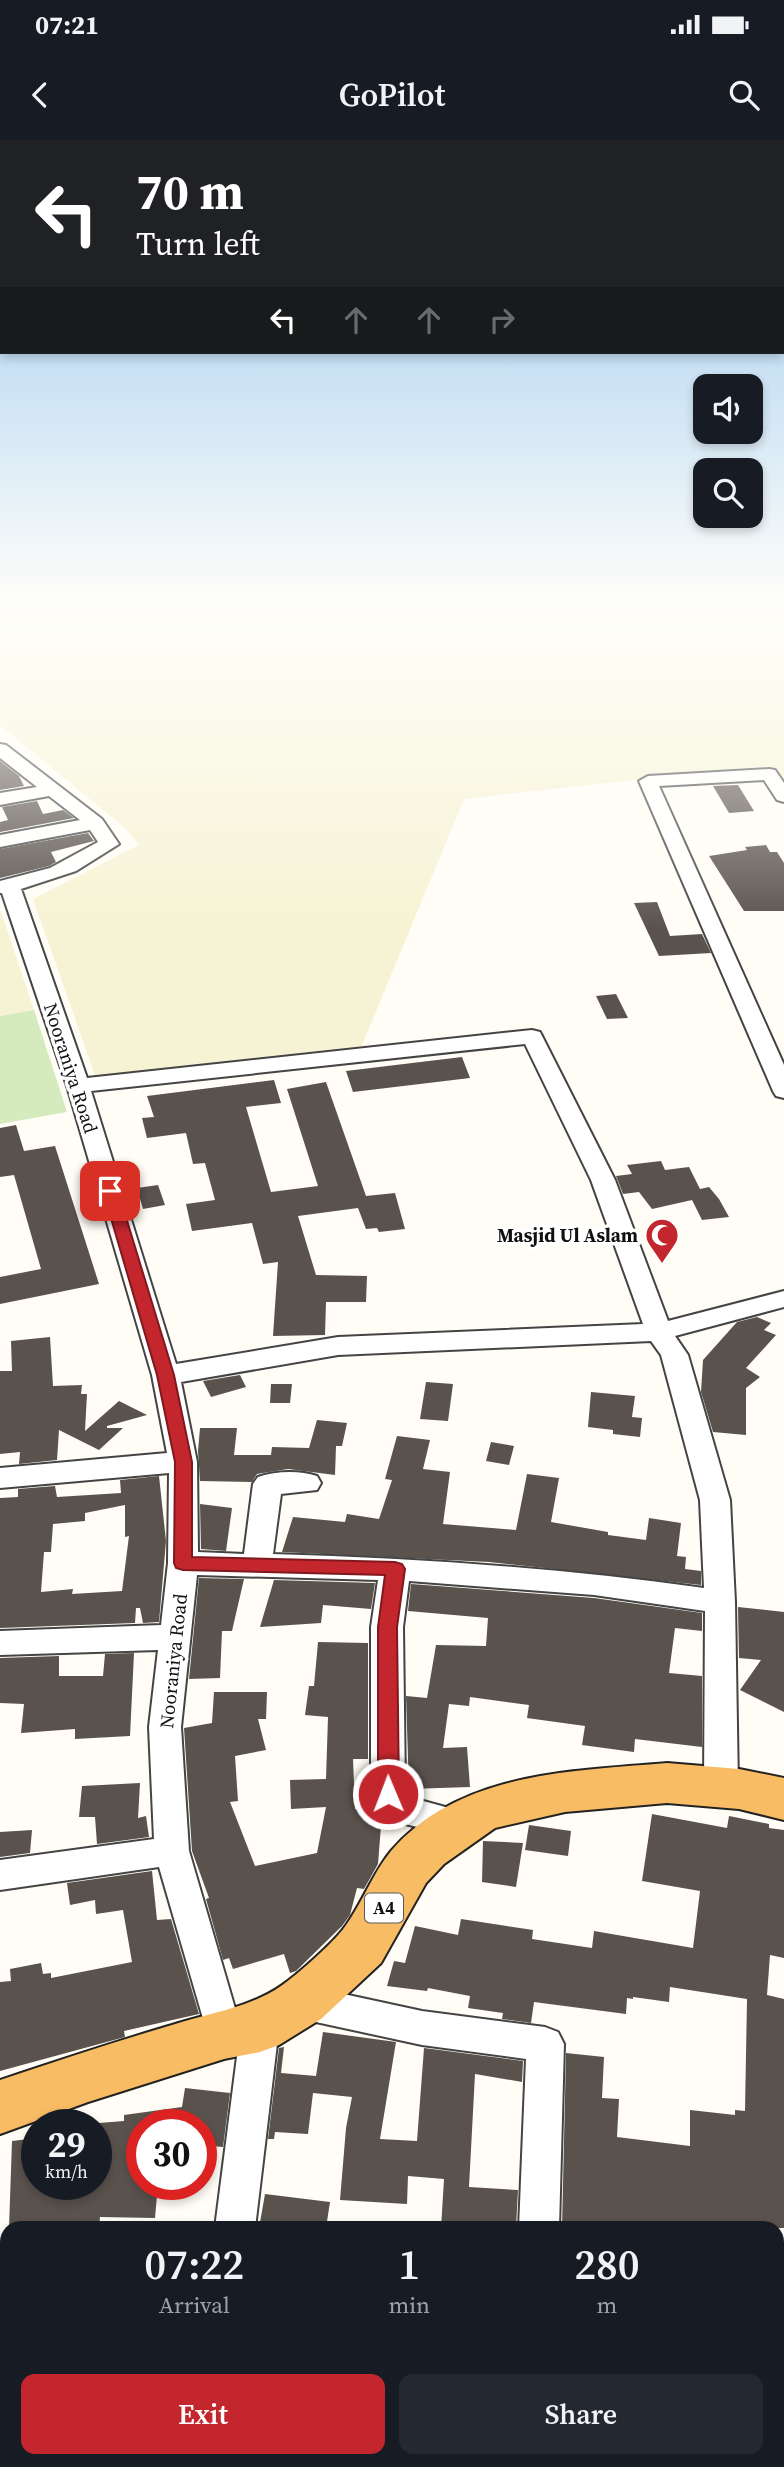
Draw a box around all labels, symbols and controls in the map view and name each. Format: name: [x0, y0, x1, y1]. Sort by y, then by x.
text: 07:21: [35, 7, 99, 43]
text: GoPilot: [339, 73, 445, 117]
icon: back: [21, 76, 59, 114]
icon: search: [725, 76, 763, 114]
text: 70 m: [136, 158, 244, 225]
icon: left: [21, 168, 112, 259]
text: Turn left: [136, 222, 260, 266]
icon: left: [264, 301, 302, 339]
icon: ahead: [337, 301, 375, 339]
icon: ahead: [410, 301, 448, 339]
icon: right: [483, 301, 521, 339]
map controls: [693, 374, 763, 528]
button: sound: [693, 374, 763, 444]
button: search: [693, 458, 763, 528]
street label: Nooraniya Road: [38, 1000, 104, 1137]
pin: [80, 1161, 140, 1221]
icon: arrive: [91, 1172, 129, 1210]
mosque icon: Masjid Ul Aslam: [643, 1216, 681, 1265]
place label: Masjid Ul Aslam: [497, 1222, 638, 1248]
street label: Nooraniya Road: [153, 1592, 193, 1730]
position arrow: [351, 1757, 425, 1831]
road number: A4: [365, 1894, 403, 1923]
speed limit sign: 30: [126, 2109, 217, 2200]
text: 29: [48, 2121, 85, 2169]
text: km/h: [45, 2159, 88, 2184]
text: 07:22: [144, 2235, 244, 2293]
text: 1: [398, 2235, 420, 2293]
text: 280: [574, 2235, 640, 2293]
text: Arrival: [159, 2289, 230, 2321]
text: min: [388, 2289, 430, 2321]
text: m: [597, 2289, 617, 2321]
button: Exit: [21, 2374, 385, 2454]
button: Share: [399, 2374, 763, 2454]

